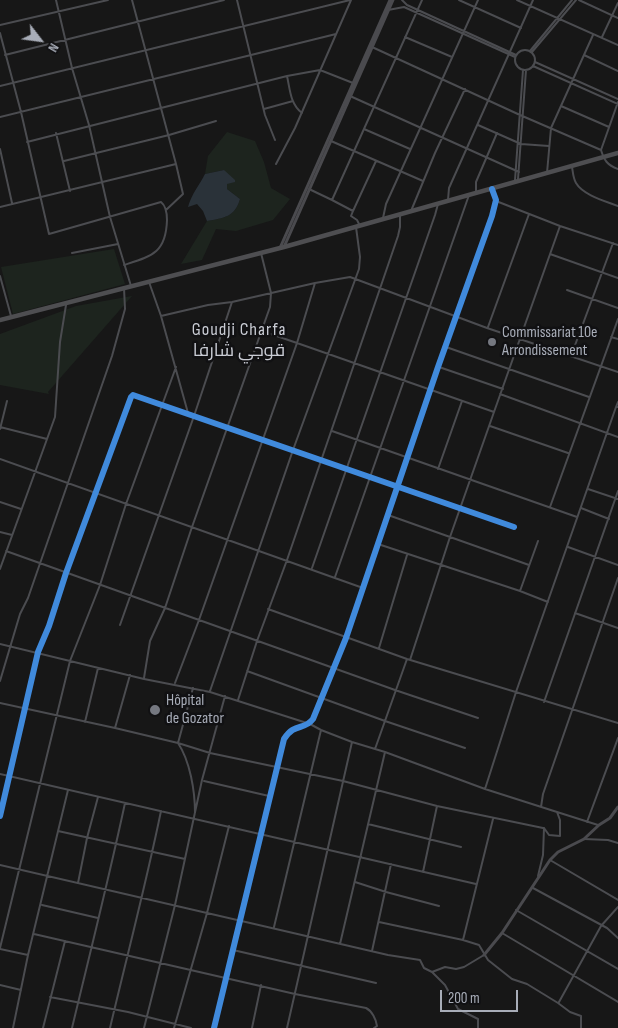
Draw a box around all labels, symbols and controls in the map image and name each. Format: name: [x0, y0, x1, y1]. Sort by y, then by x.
north arrow: [15, 15, 65, 65]
text: N: [44, 40, 63, 55]
district label: Goudji Charfa قوجي شارفا: [190, 319, 288, 362]
place label: Commissariat 10e Arrondissement: [502, 323, 598, 361]
marker: Commissariat 10e Arrondissement: [486, 336, 498, 348]
place label: Hôpital de Gozator: [166, 691, 224, 729]
marker: Hôpital de Gozator: [148, 703, 162, 717]
scale bar: [443, 980, 520, 1012]
text: 200 m: [448, 989, 480, 1008]

